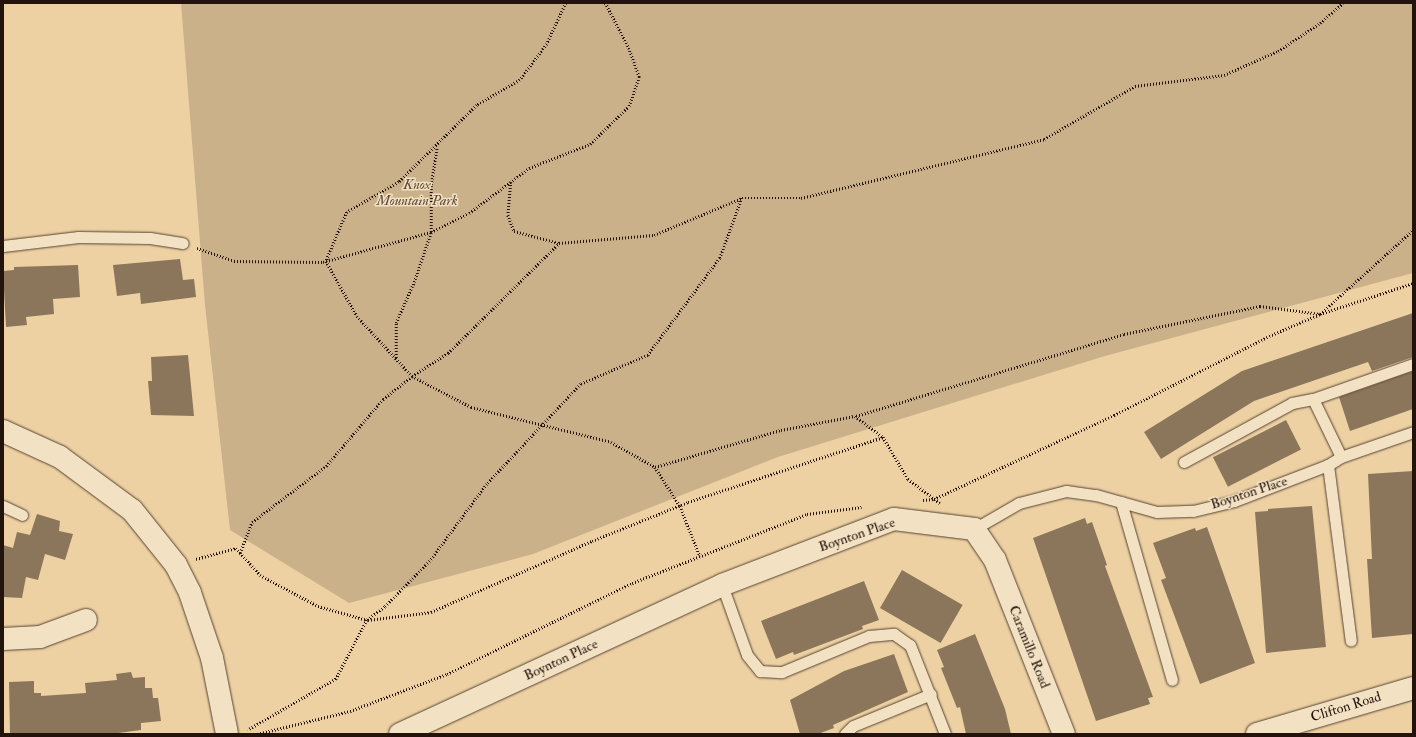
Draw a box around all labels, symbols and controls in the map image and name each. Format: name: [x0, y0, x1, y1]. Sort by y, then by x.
park label: Knox Mountain Park: [376, 177, 458, 210]
street label: Boynton Place: [1209, 473, 1289, 513]
street label: Boynton Place: [817, 514, 897, 556]
street label: Caramillo Road: [1005, 603, 1053, 691]
street label: Boynton Place: [521, 636, 601, 684]
street label: Clifton Road: [1309, 688, 1383, 726]

